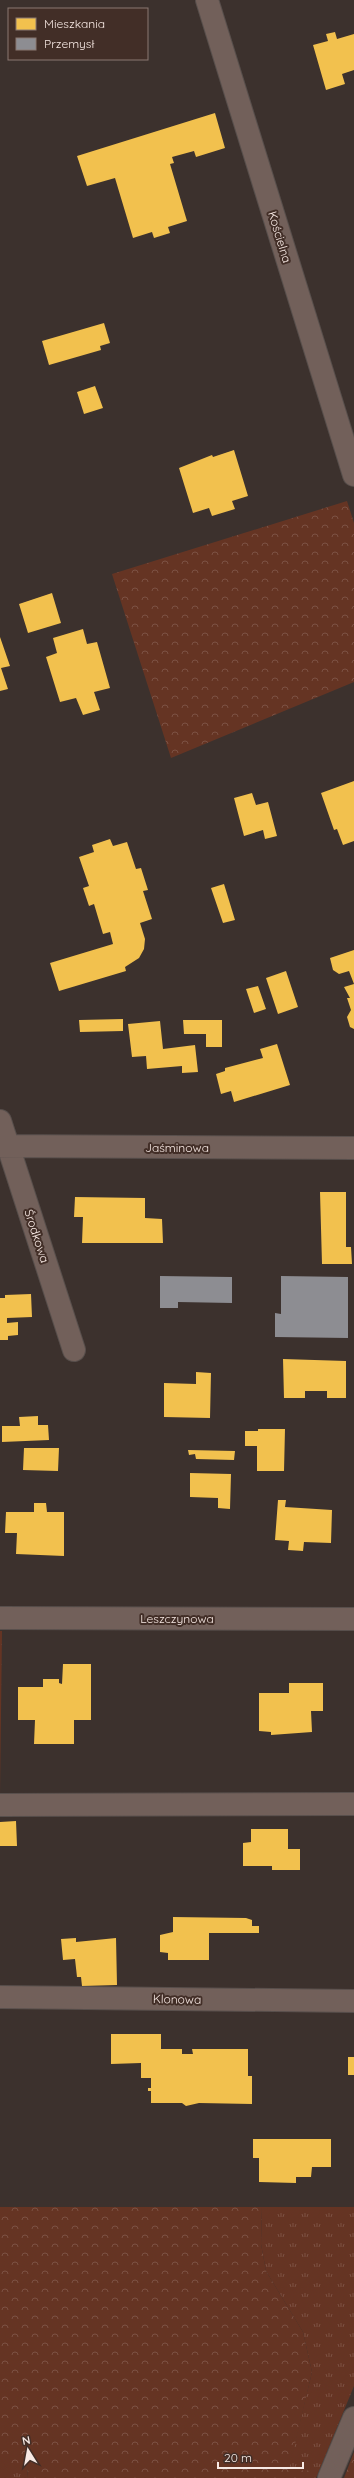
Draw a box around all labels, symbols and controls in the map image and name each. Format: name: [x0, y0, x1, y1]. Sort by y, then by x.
legend: [8, 8, 148, 60]
text: Mieszkania: [44, 16, 105, 31]
text: Przemysł: [44, 36, 94, 51]
street label: Kościelna: [265, 209, 295, 265]
street label: Jaśminowa: [145, 1140, 209, 1155]
street label: Środkowa: [21, 1207, 53, 1265]
street label: Leszczynowa: [140, 1611, 214, 1626]
street label: Klonowa: [153, 1991, 201, 2007]
north arrow: [8, 2430, 48, 2470]
text: N: [21, 2433, 31, 2448]
scale bar: [218, 2444, 303, 2470]
text: 20 m: [224, 2450, 252, 2465]

